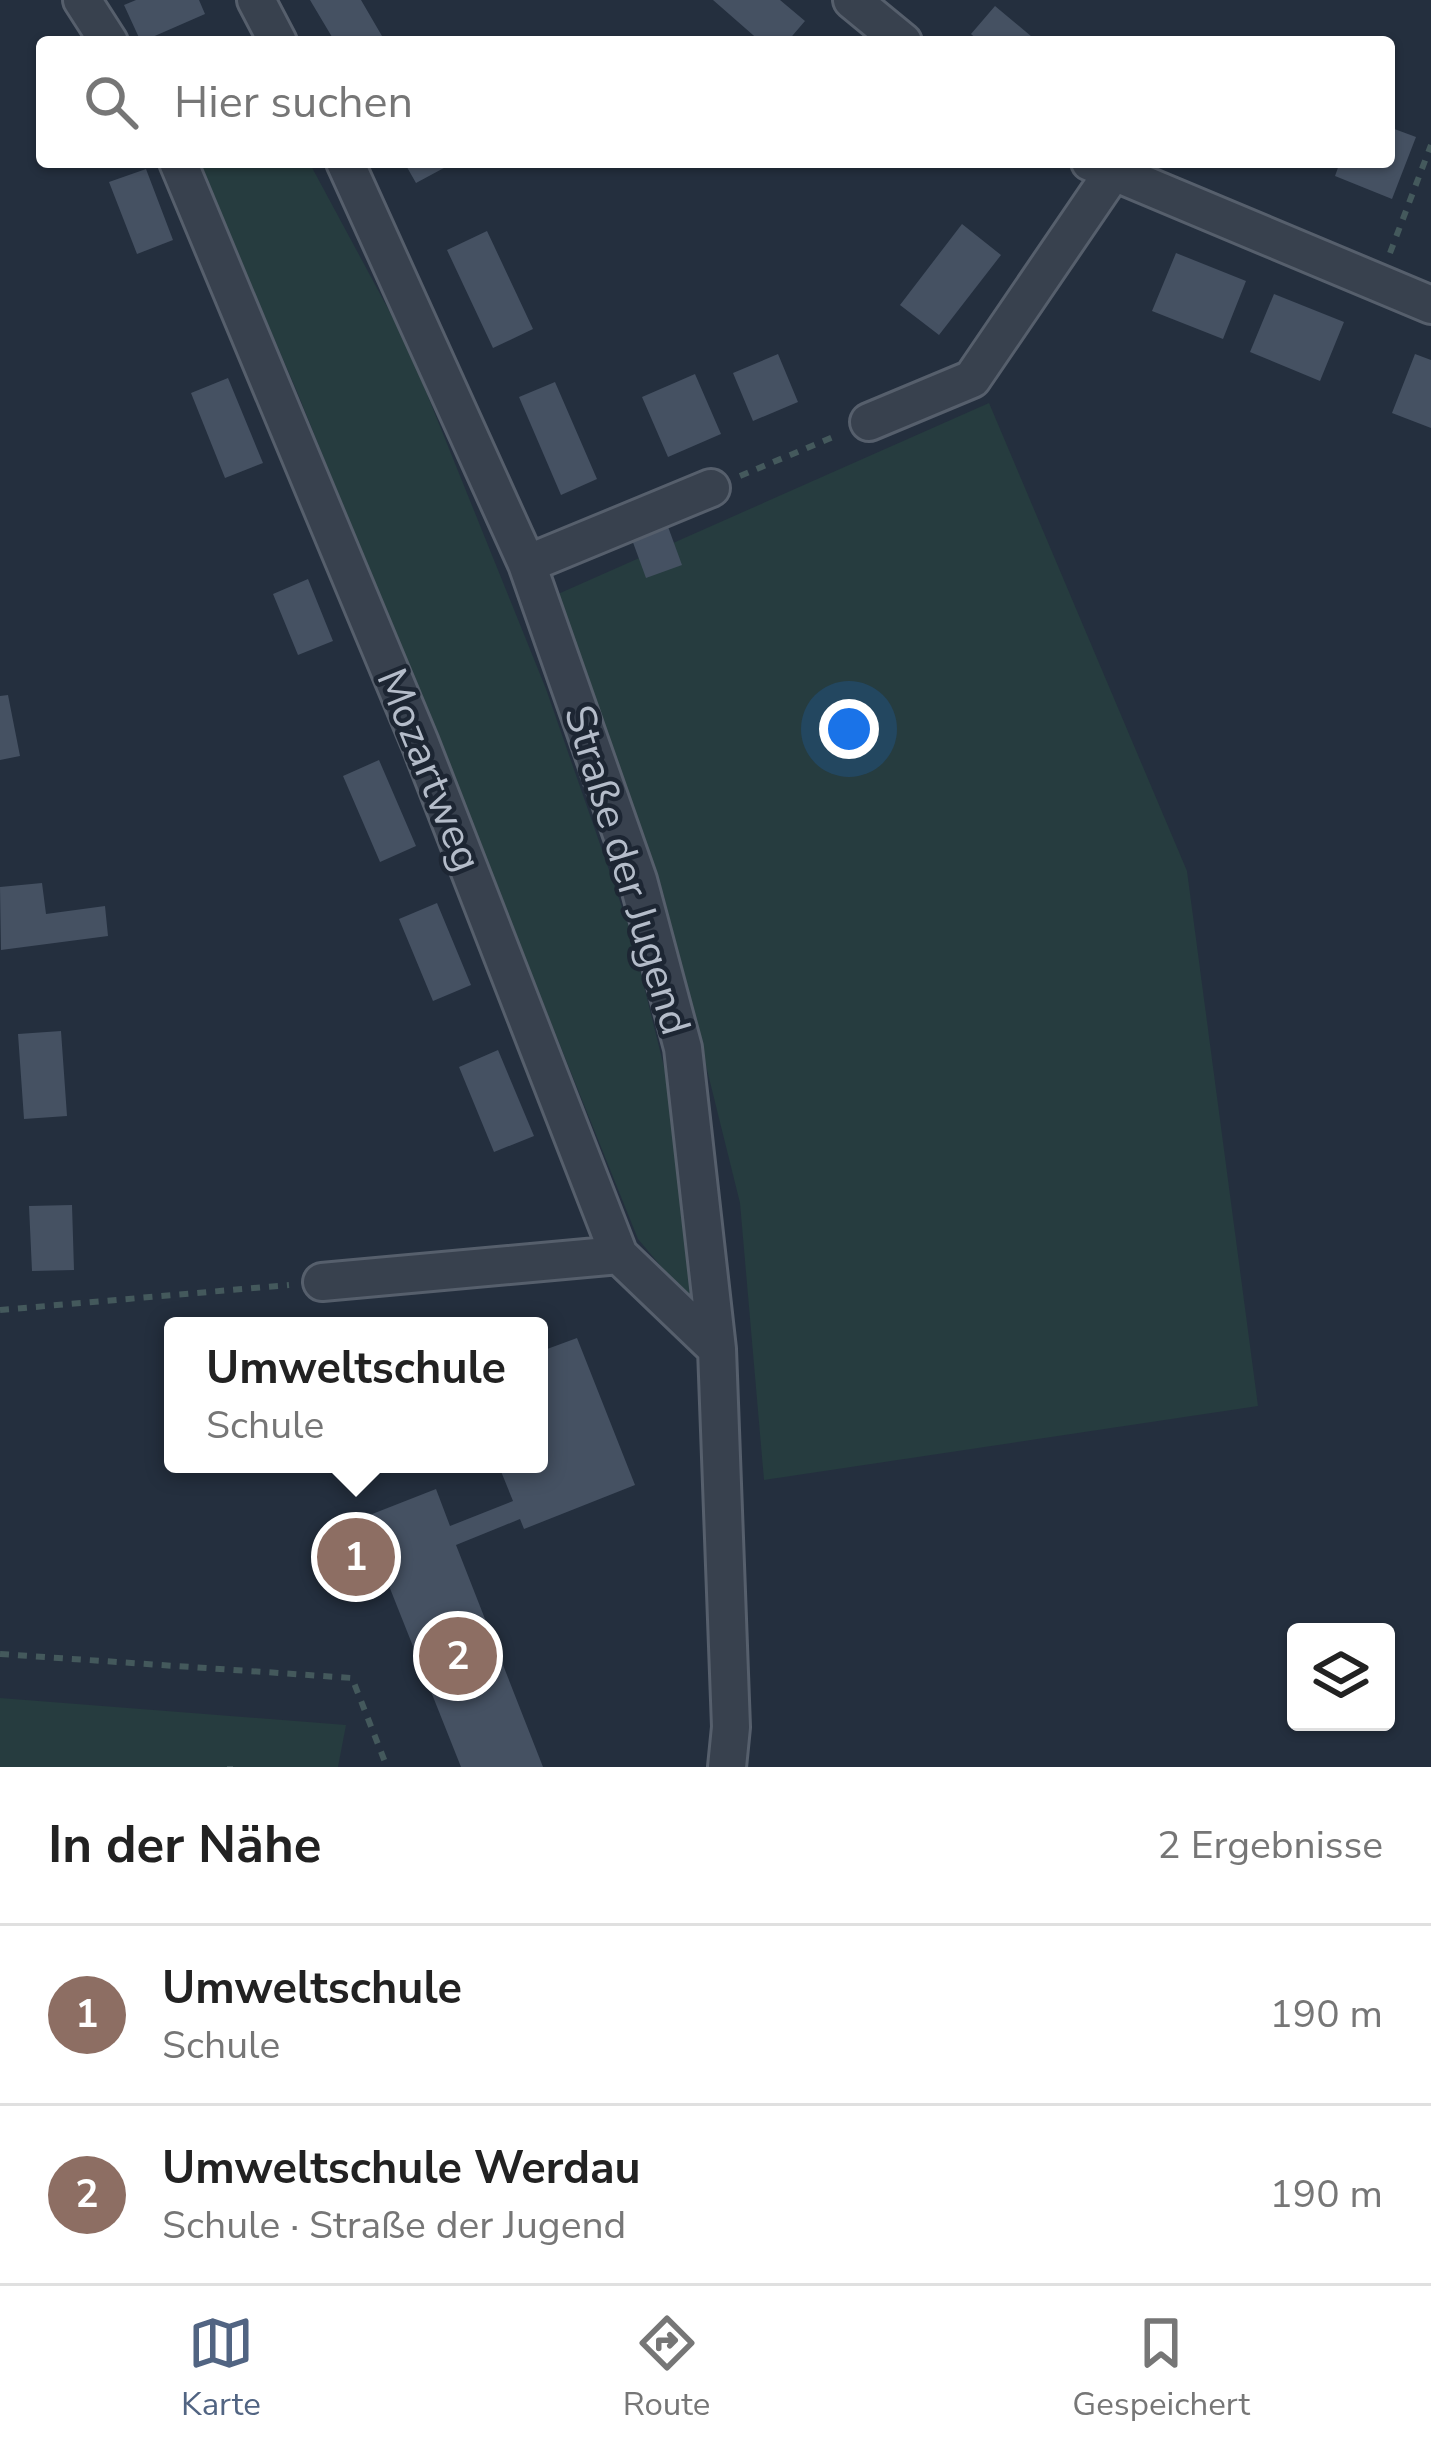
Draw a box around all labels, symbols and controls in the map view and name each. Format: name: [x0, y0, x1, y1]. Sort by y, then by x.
search box: [36, 36, 1395, 168]
icon: search: [78, 69, 144, 135]
text: Hier suchen: [174, 72, 413, 133]
street label: Mozartweg: [363, 660, 495, 880]
street label: Straße der Jugend: [550, 698, 704, 1042]
your location: [819, 699, 879, 759]
popup: [164, 1317, 548, 1473]
text: Umweltschule: [206, 1338, 506, 1399]
text: Schule: [206, 1399, 324, 1452]
pin: 1: [317, 1512, 395, 1602]
pin: 2: [419, 1611, 497, 1701]
map controls: [1287, 1623, 1395, 1731]
button: layers: [1287, 1623, 1395, 1731]
text: In der Nähe: [48, 1810, 321, 1880]
text: 2 Ergebnisse: [1157, 1819, 1383, 1872]
text: Umweltschule: [162, 1958, 462, 2019]
text: 1: [75, 1988, 99, 2041]
text: 190 m: [1269, 1988, 1383, 2041]
text: Schule: [162, 2019, 280, 2072]
text: Umweltschule Werdau: [162, 2138, 641, 2199]
text: 2: [75, 2168, 99, 2221]
text: 190 m: [1269, 2168, 1383, 2221]
text: Schule · Straße der Jugend: [162, 2199, 626, 2252]
tab: Karte: [181, 2310, 261, 2427]
tab: Route: [623, 2310, 710, 2427]
tab: Gespeichert: [1072, 2310, 1250, 2427]

